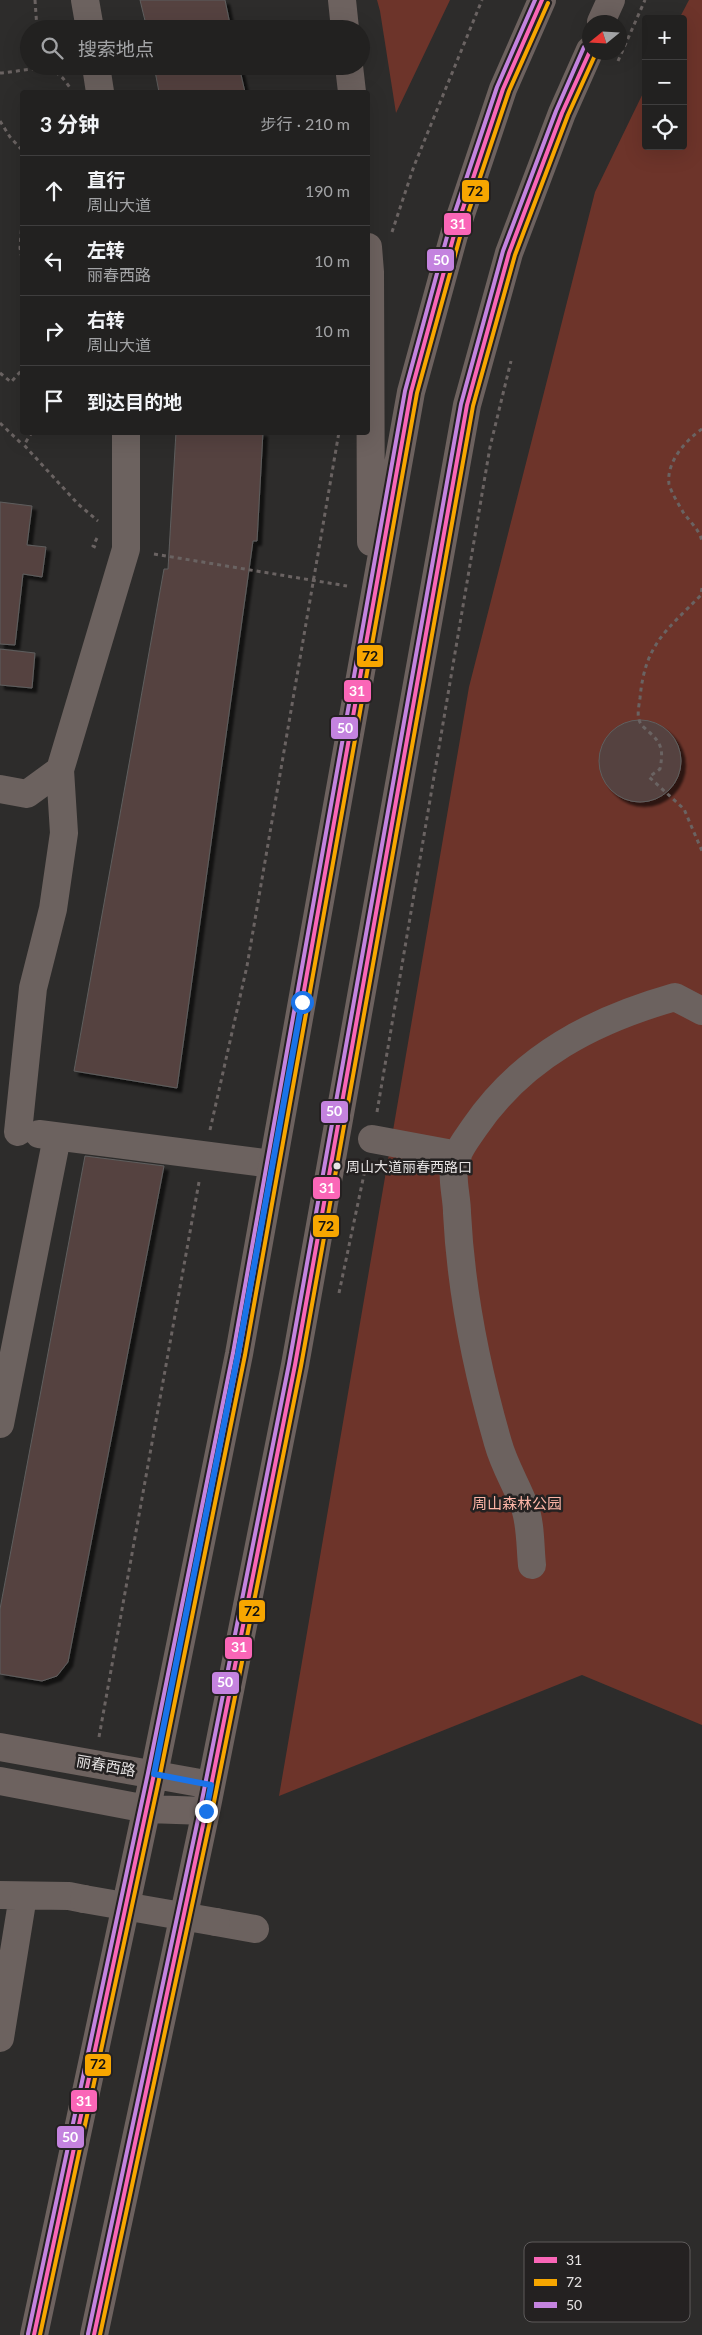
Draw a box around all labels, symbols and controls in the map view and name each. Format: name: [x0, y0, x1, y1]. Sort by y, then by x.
north arrow: [582, 15, 627, 60]
map controls: [642, 15, 687, 150]
button: +: [642, 15, 687, 60]
search box: [20, 20, 370, 75]
icon: search: [38, 34, 66, 62]
text: 搜索地点: [78, 37, 154, 60]
button: −: [642, 60, 687, 105]
button: locate: [642, 105, 687, 150]
text: 3 分钟: [40, 111, 99, 136]
text: 步行 · 210 m: [261, 114, 350, 133]
text: 直行: [87, 168, 125, 191]
icon: ahead: [40, 177, 68, 205]
line badge: 72: [461, 179, 490, 203]
text: 190 m: [305, 181, 350, 200]
text: 72: [467, 182, 483, 199]
text: 周山大道: [87, 195, 151, 214]
line badge: 31: [443, 212, 472, 236]
text: 31: [450, 215, 466, 232]
text: 左转: [87, 238, 125, 261]
icon: left: [40, 247, 68, 275]
line badge: 50: [426, 248, 455, 272]
text: 10 m: [314, 251, 350, 270]
text: 50: [433, 251, 449, 268]
text: 丽春西路: [87, 265, 151, 284]
text: 右转: [87, 308, 125, 331]
icon: right: [40, 317, 68, 345]
text: 10 m: [314, 321, 350, 340]
text: 周山大道: [87, 335, 151, 354]
icon: arrive: [40, 387, 68, 415]
text: 到达目的地: [87, 390, 182, 413]
line badge: 72: [356, 644, 384, 668]
text: 72: [362, 647, 378, 664]
line badge: 31: [343, 679, 372, 703]
text: 31: [349, 682, 365, 699]
line badge: 50: [330, 716, 359, 740]
text: 50: [337, 719, 353, 736]
route start: [291, 991, 314, 1014]
line badge: 50: [320, 1100, 349, 1124]
text: 50: [326, 1102, 342, 1119]
place label: 周山大道丽春西路口: [346, 1158, 472, 1175]
marker: 周山大道丽春西路口: [332, 1161, 342, 1171]
line badge: 31: [312, 1176, 341, 1200]
text: 31: [319, 1179, 335, 1196]
line badge: 72: [312, 1214, 340, 1238]
text: 72: [318, 1217, 334, 1234]
park label: 周山森林公园: [472, 1494, 562, 1512]
line badge: 72: [238, 1599, 266, 1623]
text: 72: [244, 1602, 260, 1619]
line badge: 31: [224, 1636, 253, 1660]
text: 31: [231, 1638, 247, 1655]
line badge: 50: [211, 1671, 240, 1695]
text: 50: [217, 1673, 233, 1690]
street label: 丽春西路: [75, 1751, 137, 1779]
route end: [195, 1800, 218, 1823]
line badge: 72: [84, 2053, 112, 2077]
text: 72: [90, 2055, 106, 2072]
line badge: 31: [70, 2089, 98, 2113]
text: 31: [76, 2092, 92, 2109]
line badge: 50: [56, 2125, 85, 2149]
text: 50: [62, 2128, 78, 2145]
legend: [524, 2242, 690, 2322]
text: 31: [566, 2251, 582, 2268]
text: 72: [566, 2273, 582, 2290]
text: 50: [566, 2296, 582, 2313]

